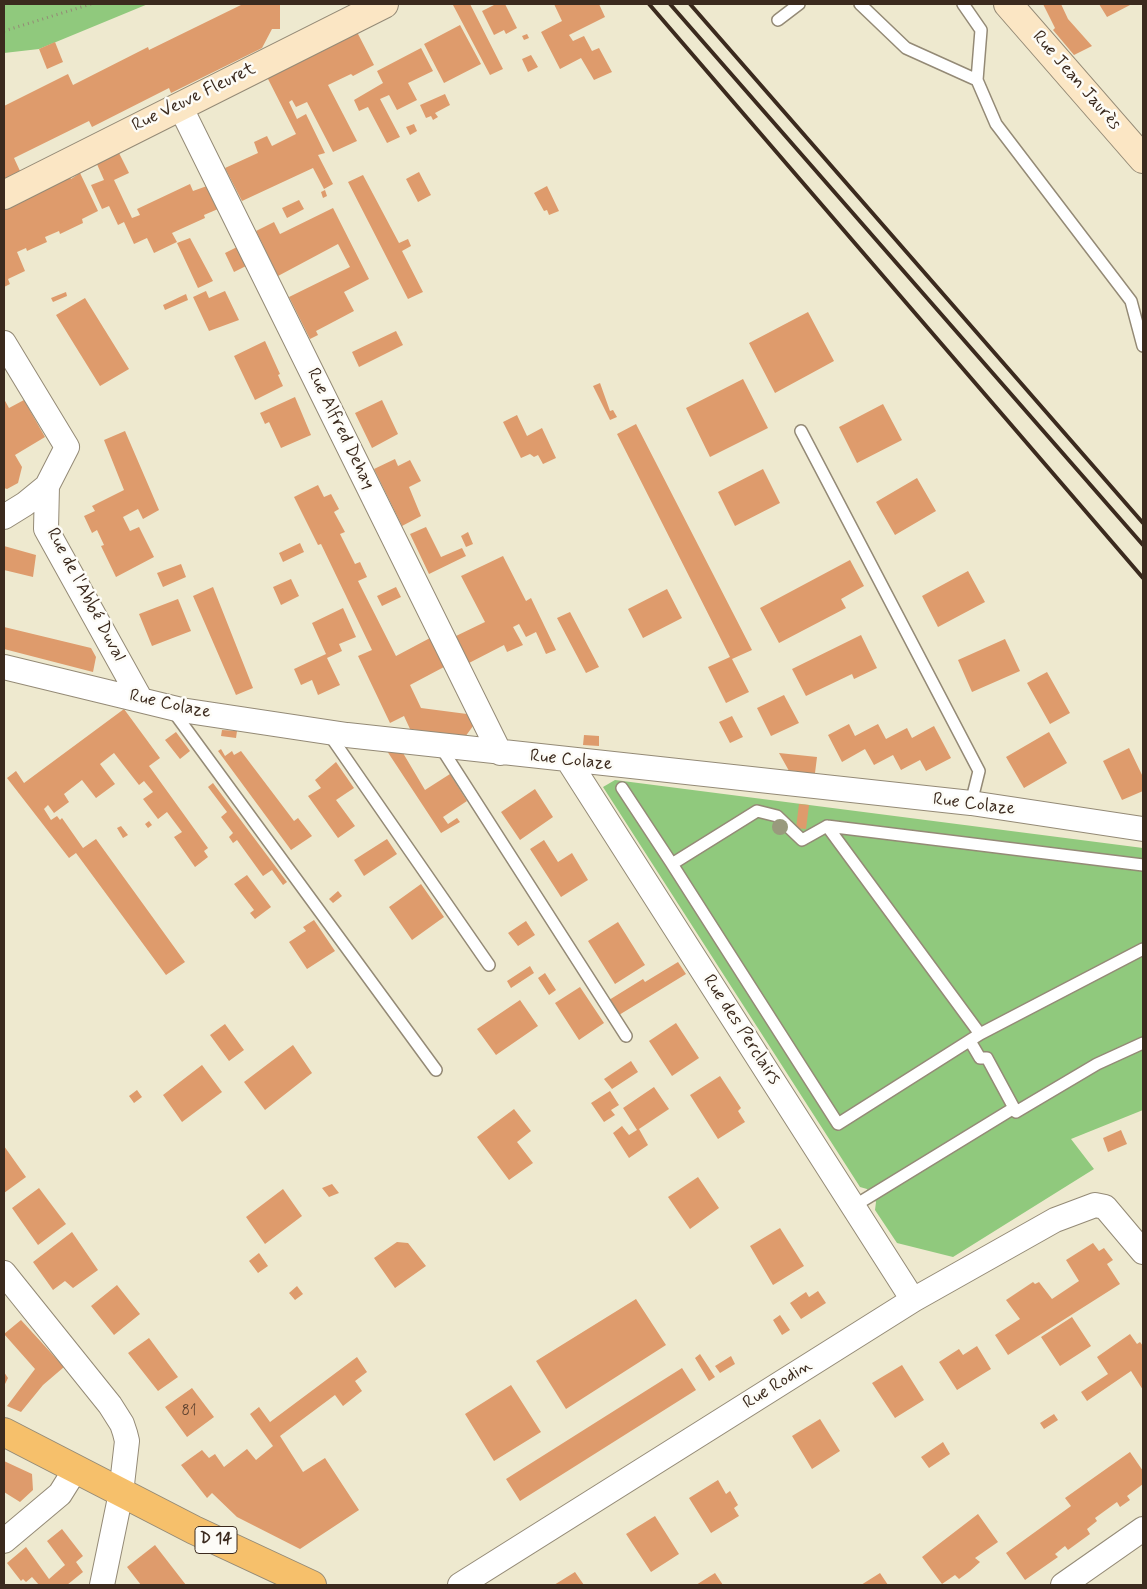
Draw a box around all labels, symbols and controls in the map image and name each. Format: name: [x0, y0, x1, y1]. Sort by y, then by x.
street label: Rue Jean Jaurès: [1027, 27, 1125, 135]
street label: Rue Veuve Fleuret: [129, 59, 259, 137]
street label: Rue Alfred Dehay: [301, 365, 379, 493]
street label: Rue de l'Abbé Duval: [41, 525, 129, 665]
street label: Rue Colaze: [127, 686, 213, 724]
street label: Rue Colaze: [529, 746, 613, 776]
street label: Rue Colaze: [932, 789, 1016, 821]
street label: Rue des Perclairs: [697, 971, 785, 1089]
street label: Rue Rodin: [740, 1355, 816, 1415]
house number: 81: [182, 1403, 196, 1421]
road number: D 14: [195, 1526, 237, 1554]

